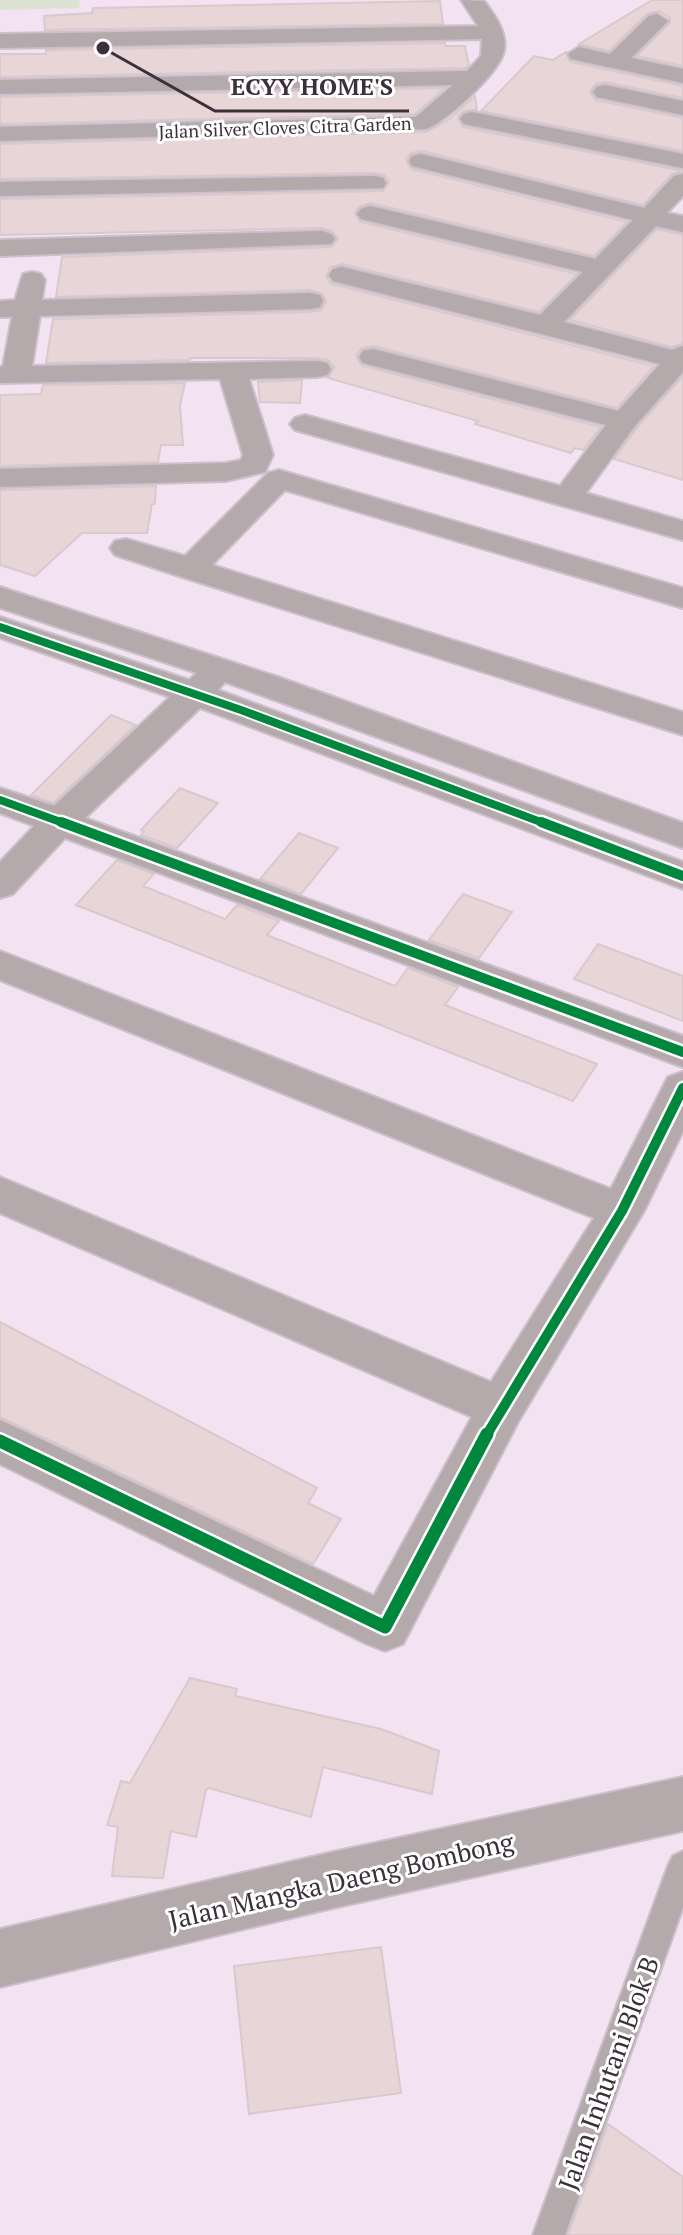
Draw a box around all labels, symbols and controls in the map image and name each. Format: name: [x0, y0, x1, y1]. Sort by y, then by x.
callout: ECYY HOME'S: [215, 63, 409, 111]
text: ECYY HOME'S: [231, 70, 393, 102]
street label: Jalan Silver Cloves Citra Garden: [158, 111, 412, 143]
street label: Jalan Mangka Daeng Bombong: [165, 1824, 517, 1936]
street label: Jalan Inhutani Blok B: [550, 1952, 666, 2194]

